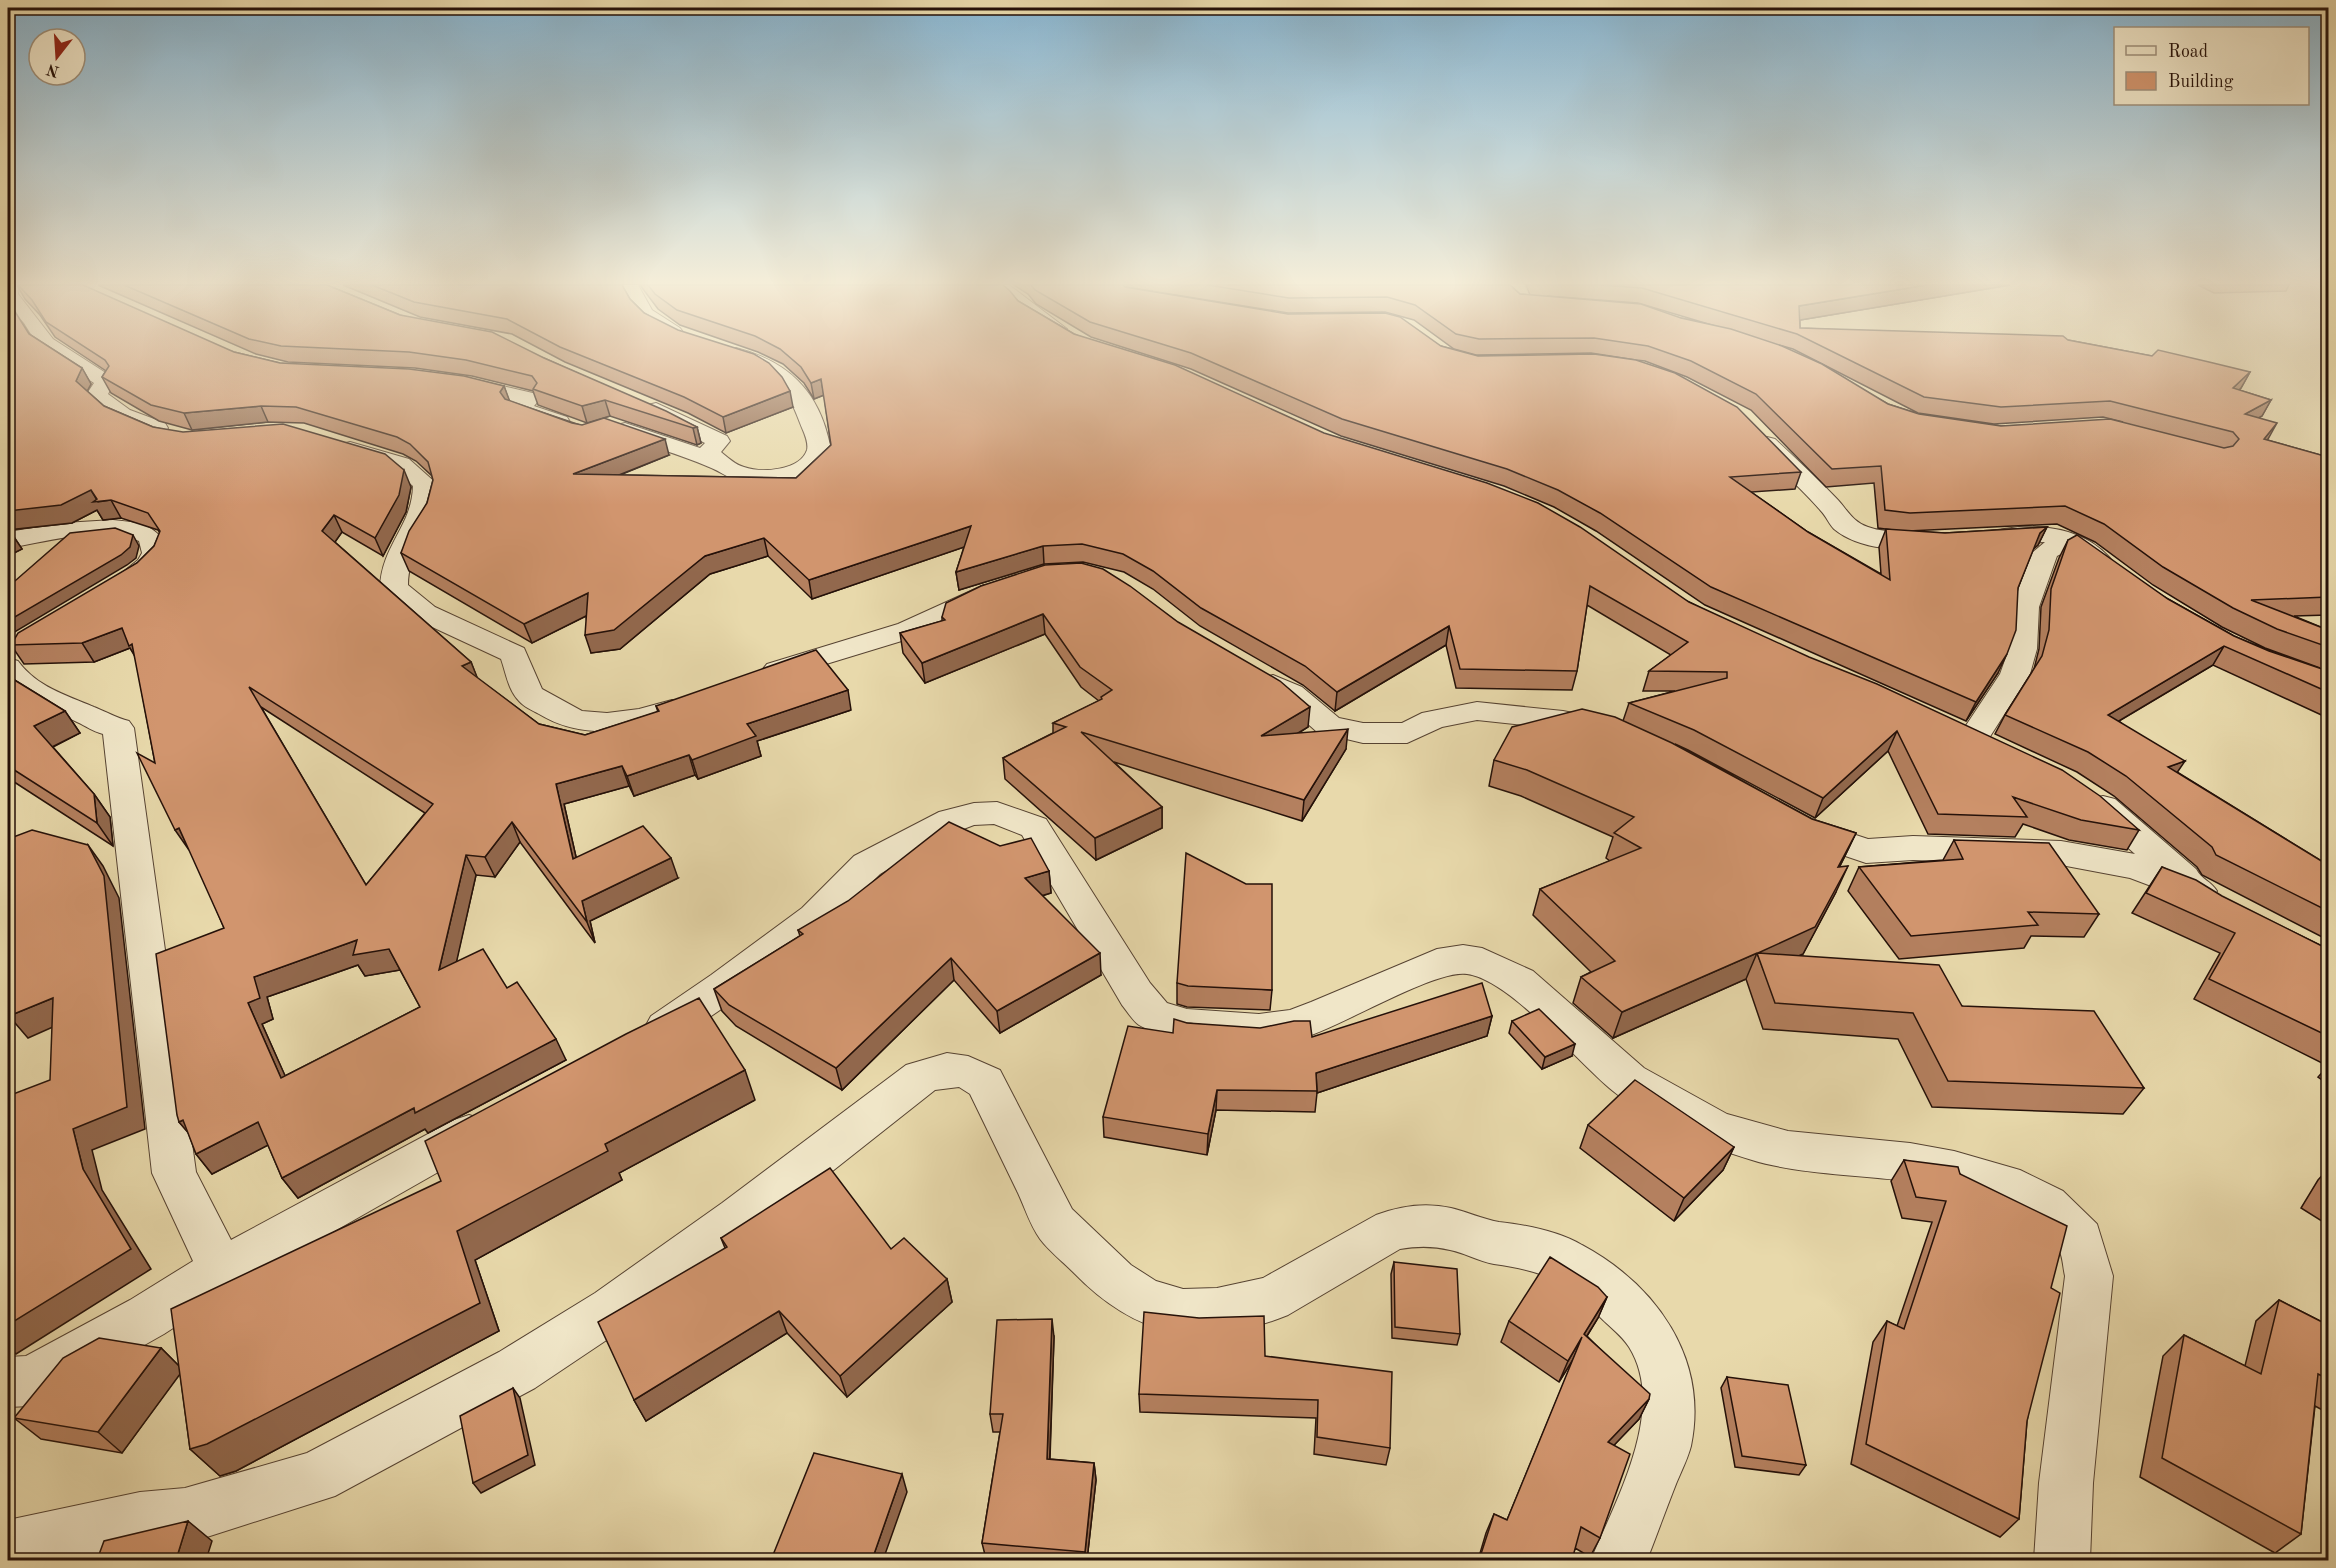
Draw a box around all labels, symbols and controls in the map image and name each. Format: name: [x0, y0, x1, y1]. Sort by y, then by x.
north arrow: [27, 27, 87, 87]
legend: [2114, 27, 2309, 105]
text: Road: [2168, 43, 2208, 61]
text: N: [44, 60, 61, 79]
text: Building: [2168, 73, 2234, 91]

